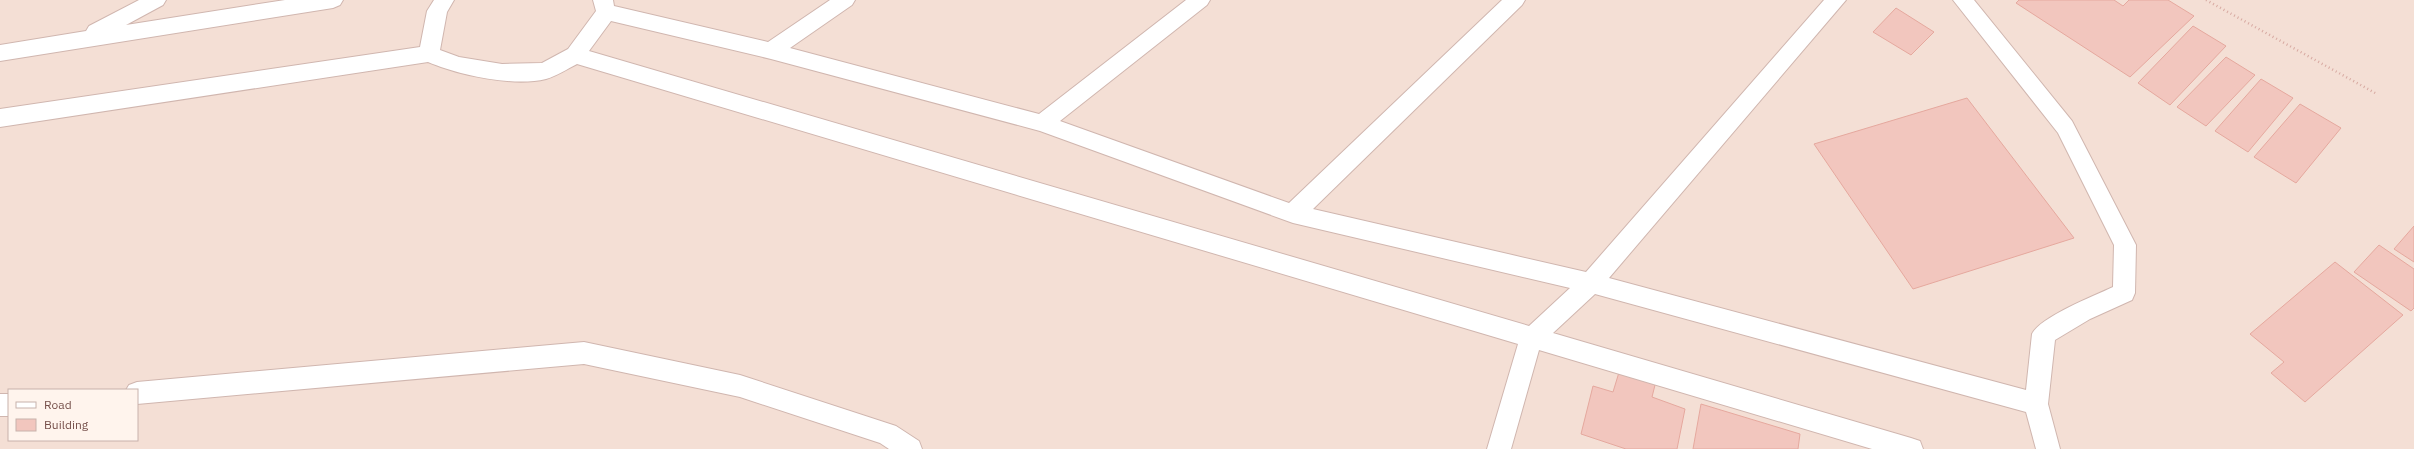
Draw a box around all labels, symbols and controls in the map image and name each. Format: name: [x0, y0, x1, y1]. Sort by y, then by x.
legend: [8, 389, 138, 441]
text: Road: [44, 397, 72, 412]
text: Building: [44, 417, 89, 432]

